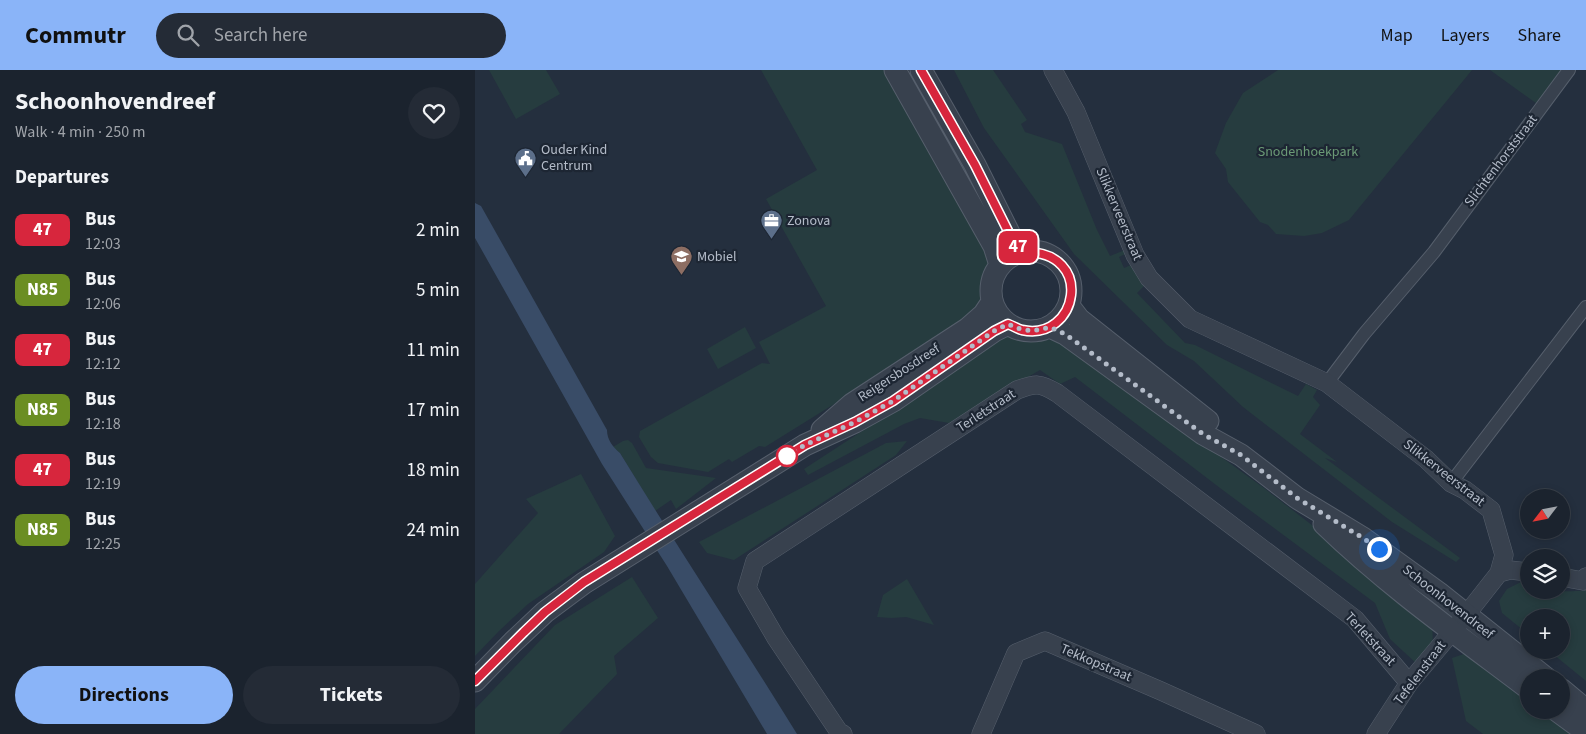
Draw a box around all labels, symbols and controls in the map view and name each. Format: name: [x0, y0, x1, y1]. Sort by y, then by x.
search box: [156, 13, 506, 58]
text: Commutr: [25, 18, 126, 53]
icon: search: [174, 21, 202, 49]
text: Search here: [214, 22, 308, 49]
text: Map: [1381, 23, 1413, 48]
text: Layers: [1441, 23, 1490, 48]
text: Share: [1518, 23, 1561, 48]
text: Schoonhovendreef: [15, 84, 215, 119]
button: heart: [408, 87, 460, 139]
street label: Slichtenhorststraat: [1460, 110, 1543, 211]
text: Walk · 4 min · 250 m: [15, 121, 146, 143]
place label: Ouder Kind Centrum: [541, 140, 607, 176]
park label: Snodenhoekpark: [1258, 142, 1358, 162]
public building icon: Ouder Kind Centrum: [513, 146, 537, 177]
text: Departures: [15, 164, 109, 191]
street label: Slikkerveerstraat: [1090, 165, 1148, 264]
text: Bus: [85, 206, 116, 233]
office icon: Zonova: [759, 209, 783, 240]
place label: Zonova: [787, 211, 830, 231]
text: 47: [33, 217, 52, 242]
text: 2 min: [416, 217, 460, 244]
line badge: 47: [995, 231, 1041, 263]
text: 12:03: [85, 233, 121, 255]
text: 47: [1008, 234, 1028, 259]
school or university icon: Mobiel: [669, 245, 693, 276]
place label: Mobiel: [697, 247, 737, 267]
text: Bus: [85, 266, 116, 293]
text: N85: [27, 277, 58, 302]
text: 5 min: [416, 277, 460, 304]
text: 12:06: [85, 293, 121, 315]
text: Bus: [85, 326, 116, 353]
text: 47: [33, 337, 52, 362]
text: 11 min: [406, 337, 460, 364]
street label: Reigersbosdreef: [854, 338, 945, 407]
text: 12:12: [85, 353, 121, 375]
street label: Terletstraat: [953, 384, 1020, 438]
text: Bus: [85, 386, 116, 413]
text: N85: [27, 397, 58, 422]
text: 17 min: [406, 397, 460, 424]
text: 12:18: [85, 413, 121, 435]
street label: Slikkerveerstraat: [1399, 435, 1489, 511]
unlabelled marker: [776, 445, 798, 467]
text: Bus: [85, 446, 116, 473]
text: 47: [33, 457, 52, 482]
text: 18 min: [406, 457, 460, 484]
text: 12:19: [85, 473, 121, 495]
north arrow: [1520, 489, 1570, 539]
map controls: [1520, 489, 1570, 719]
text: Bus: [85, 506, 116, 533]
text: N85: [27, 517, 58, 542]
text: 24 min: [406, 517, 460, 544]
text: 12:25: [85, 533, 121, 555]
your location: [1367, 537, 1392, 562]
button: layers: [1520, 549, 1570, 599]
street label: Schoonhovendreef: [1398, 560, 1499, 645]
street label: Terletstraat: [1340, 608, 1400, 670]
button: +: [1520, 609, 1570, 659]
street label: Tefelenstraat: [1389, 636, 1451, 709]
street label: Tekkopstraat: [1057, 639, 1135, 687]
button: Directions: [15, 666, 233, 724]
button: Tickets: [243, 666, 460, 724]
button: −: [1520, 669, 1570, 719]

